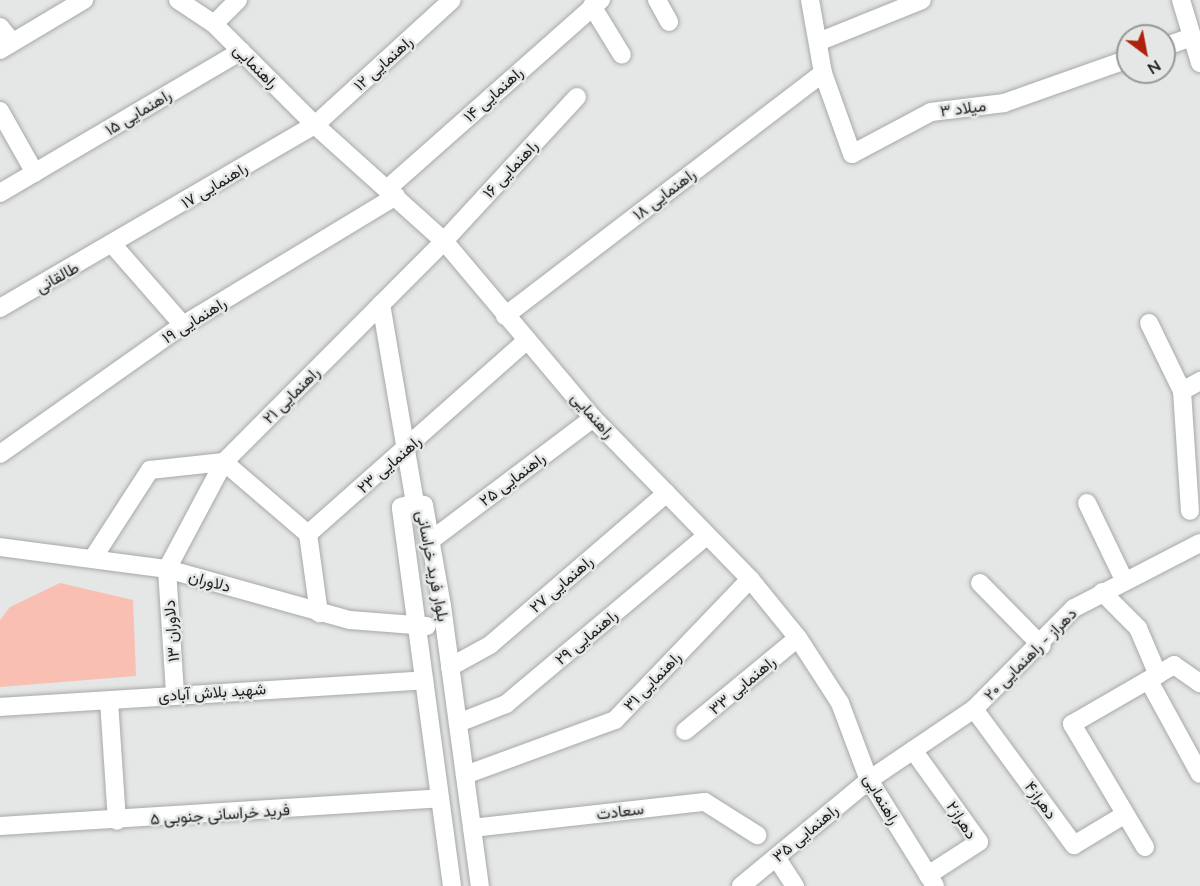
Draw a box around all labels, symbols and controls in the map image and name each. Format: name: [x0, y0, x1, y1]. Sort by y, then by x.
north arrow: [1116, 24, 1176, 84]
street label: راهنمایی ۱۲: [350, 32, 416, 94]
street label: راهنمایی: [230, 40, 282, 92]
text: N: [1144, 56, 1165, 79]
street label: راهنمایی ۱۴: [459, 62, 527, 126]
street label: راهنمایی ۱۵: [101, 85, 175, 139]
street label: میلاد ۳: [939, 96, 987, 120]
street label: راهنمایی ۱۶: [478, 136, 542, 202]
street label: راهنمایی ۱۷: [177, 158, 251, 212]
street label: راهنمایی ۱۸: [629, 164, 699, 224]
street label: طالقانی: [32, 257, 82, 297]
street label: راهنمایی ۱۹: [158, 293, 230, 347]
street label: راهنمایی ۲۱: [259, 363, 323, 427]
street label: راهنمایی: [567, 388, 619, 442]
street label: راهنمایی ۲۳: [353, 431, 425, 497]
street label: راهنمایی ۲۵: [475, 448, 549, 510]
street label: بلوار فرید خراسانی: [413, 509, 453, 623]
street label: راهنمایی ۲۷: [525, 551, 597, 617]
street label: دلاوران: [187, 566, 233, 596]
street label: دلاوران ۱۳: [159, 599, 183, 663]
street label: دهراز - راهنمایی ۲۰: [980, 604, 1080, 704]
street label: راهنمایی ۲۹: [551, 605, 621, 669]
street label: راهنمایی ۳۱: [619, 647, 685, 715]
street label: راهنمایی ۳۳: [705, 652, 779, 718]
street label: شهید بلاش آبادی: [157, 679, 267, 705]
street label: راهنمایی: [860, 770, 904, 828]
street label: دهراز۴: [1021, 777, 1061, 823]
street label: دهراز۲: [943, 797, 981, 843]
street label: سعادت: [595, 799, 645, 823]
street label: فرید خراسانی جنوبی ۵: [149, 800, 291, 828]
street label: راهنمایی ۳۵: [768, 800, 842, 866]

